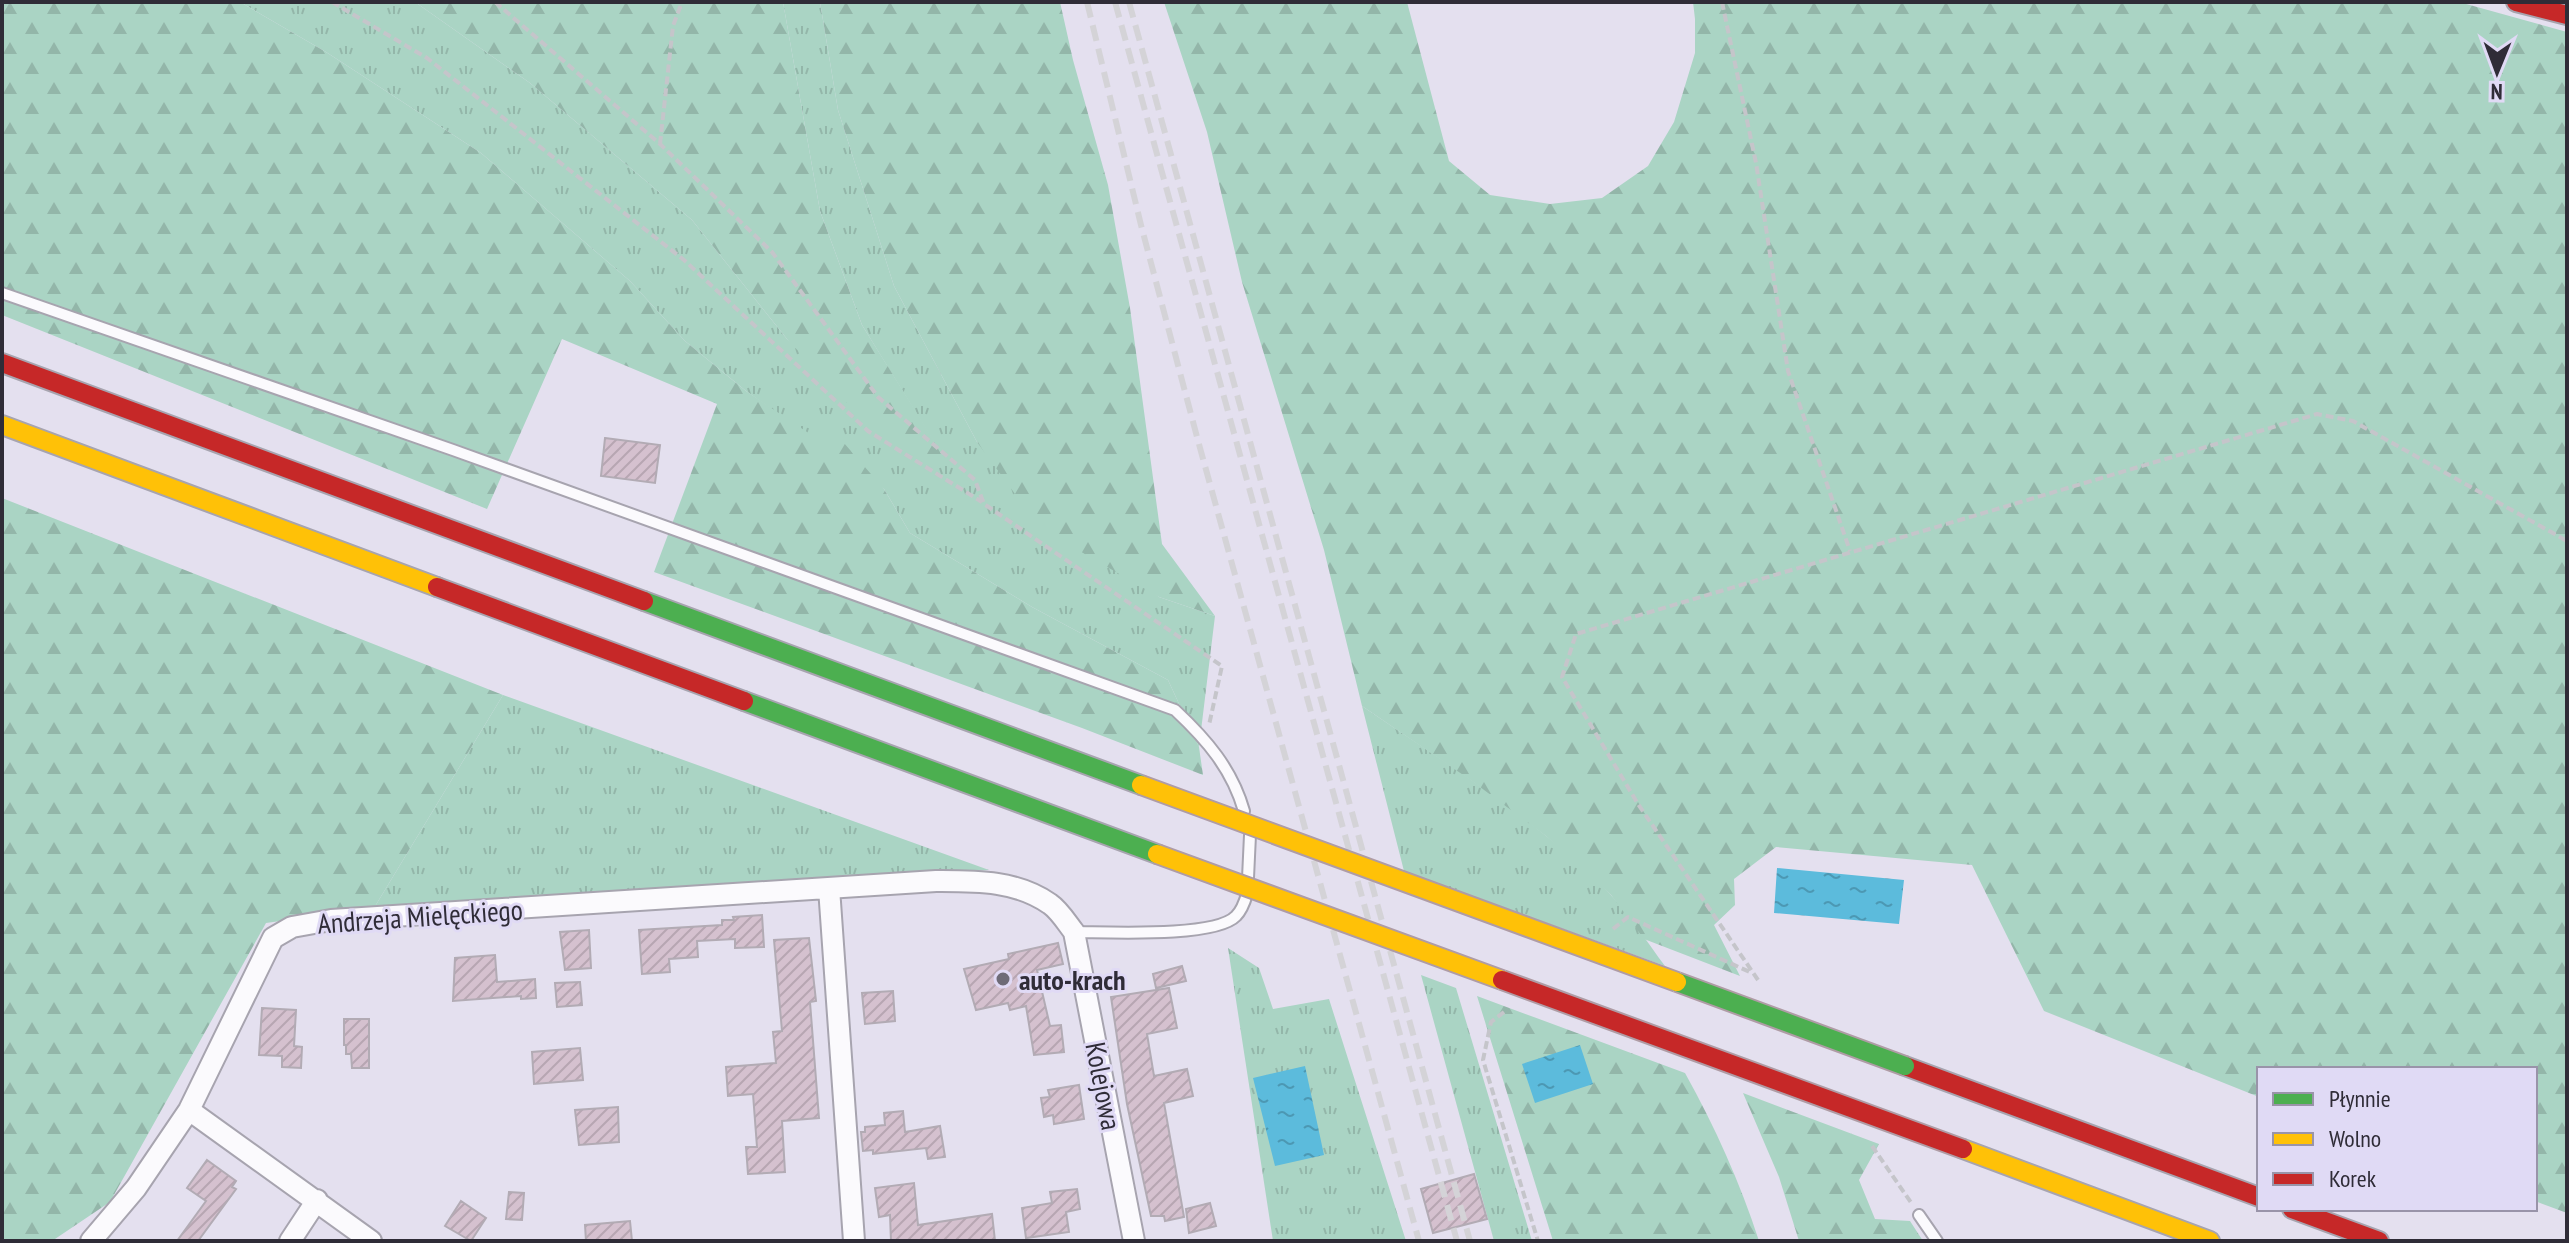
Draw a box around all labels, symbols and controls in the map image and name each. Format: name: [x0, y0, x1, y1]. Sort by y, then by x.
north arrow: [2457, 32, 2537, 112]
text: N: [2490, 78, 2503, 106]
street label: Andrzeja Mielęckiego: [316, 890, 524, 942]
place label: auto-krach: [1019, 961, 1126, 998]
marker: auto-krach: [994, 970, 1012, 988]
street label: Kolejowa: [1077, 1039, 1131, 1133]
legend: [2257, 1067, 2537, 1211]
text: Płynnie: [2329, 1083, 2391, 1114]
text: Wolno: [2329, 1123, 2381, 1154]
text: Korek: [2329, 1163, 2377, 1194]

